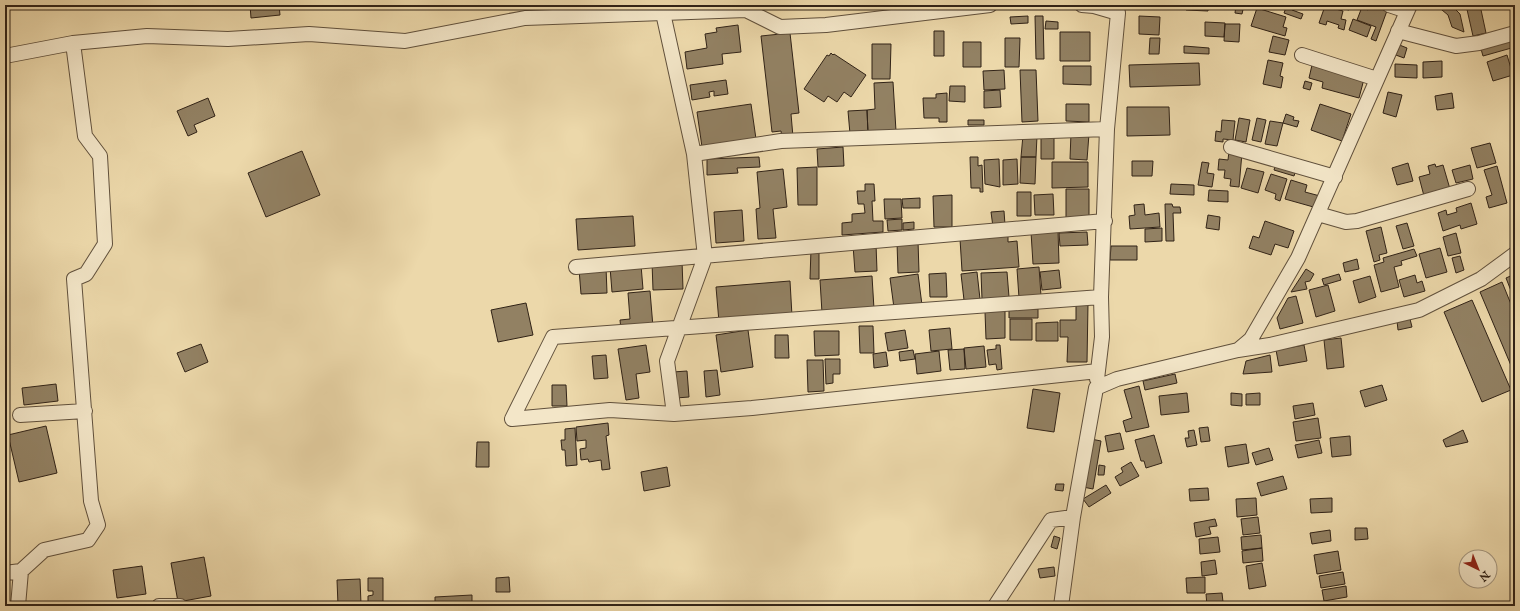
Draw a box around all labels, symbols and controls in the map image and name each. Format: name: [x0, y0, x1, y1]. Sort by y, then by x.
north arrow: [1458, 549, 1498, 589]
text: N: [1476, 567, 1493, 584]

